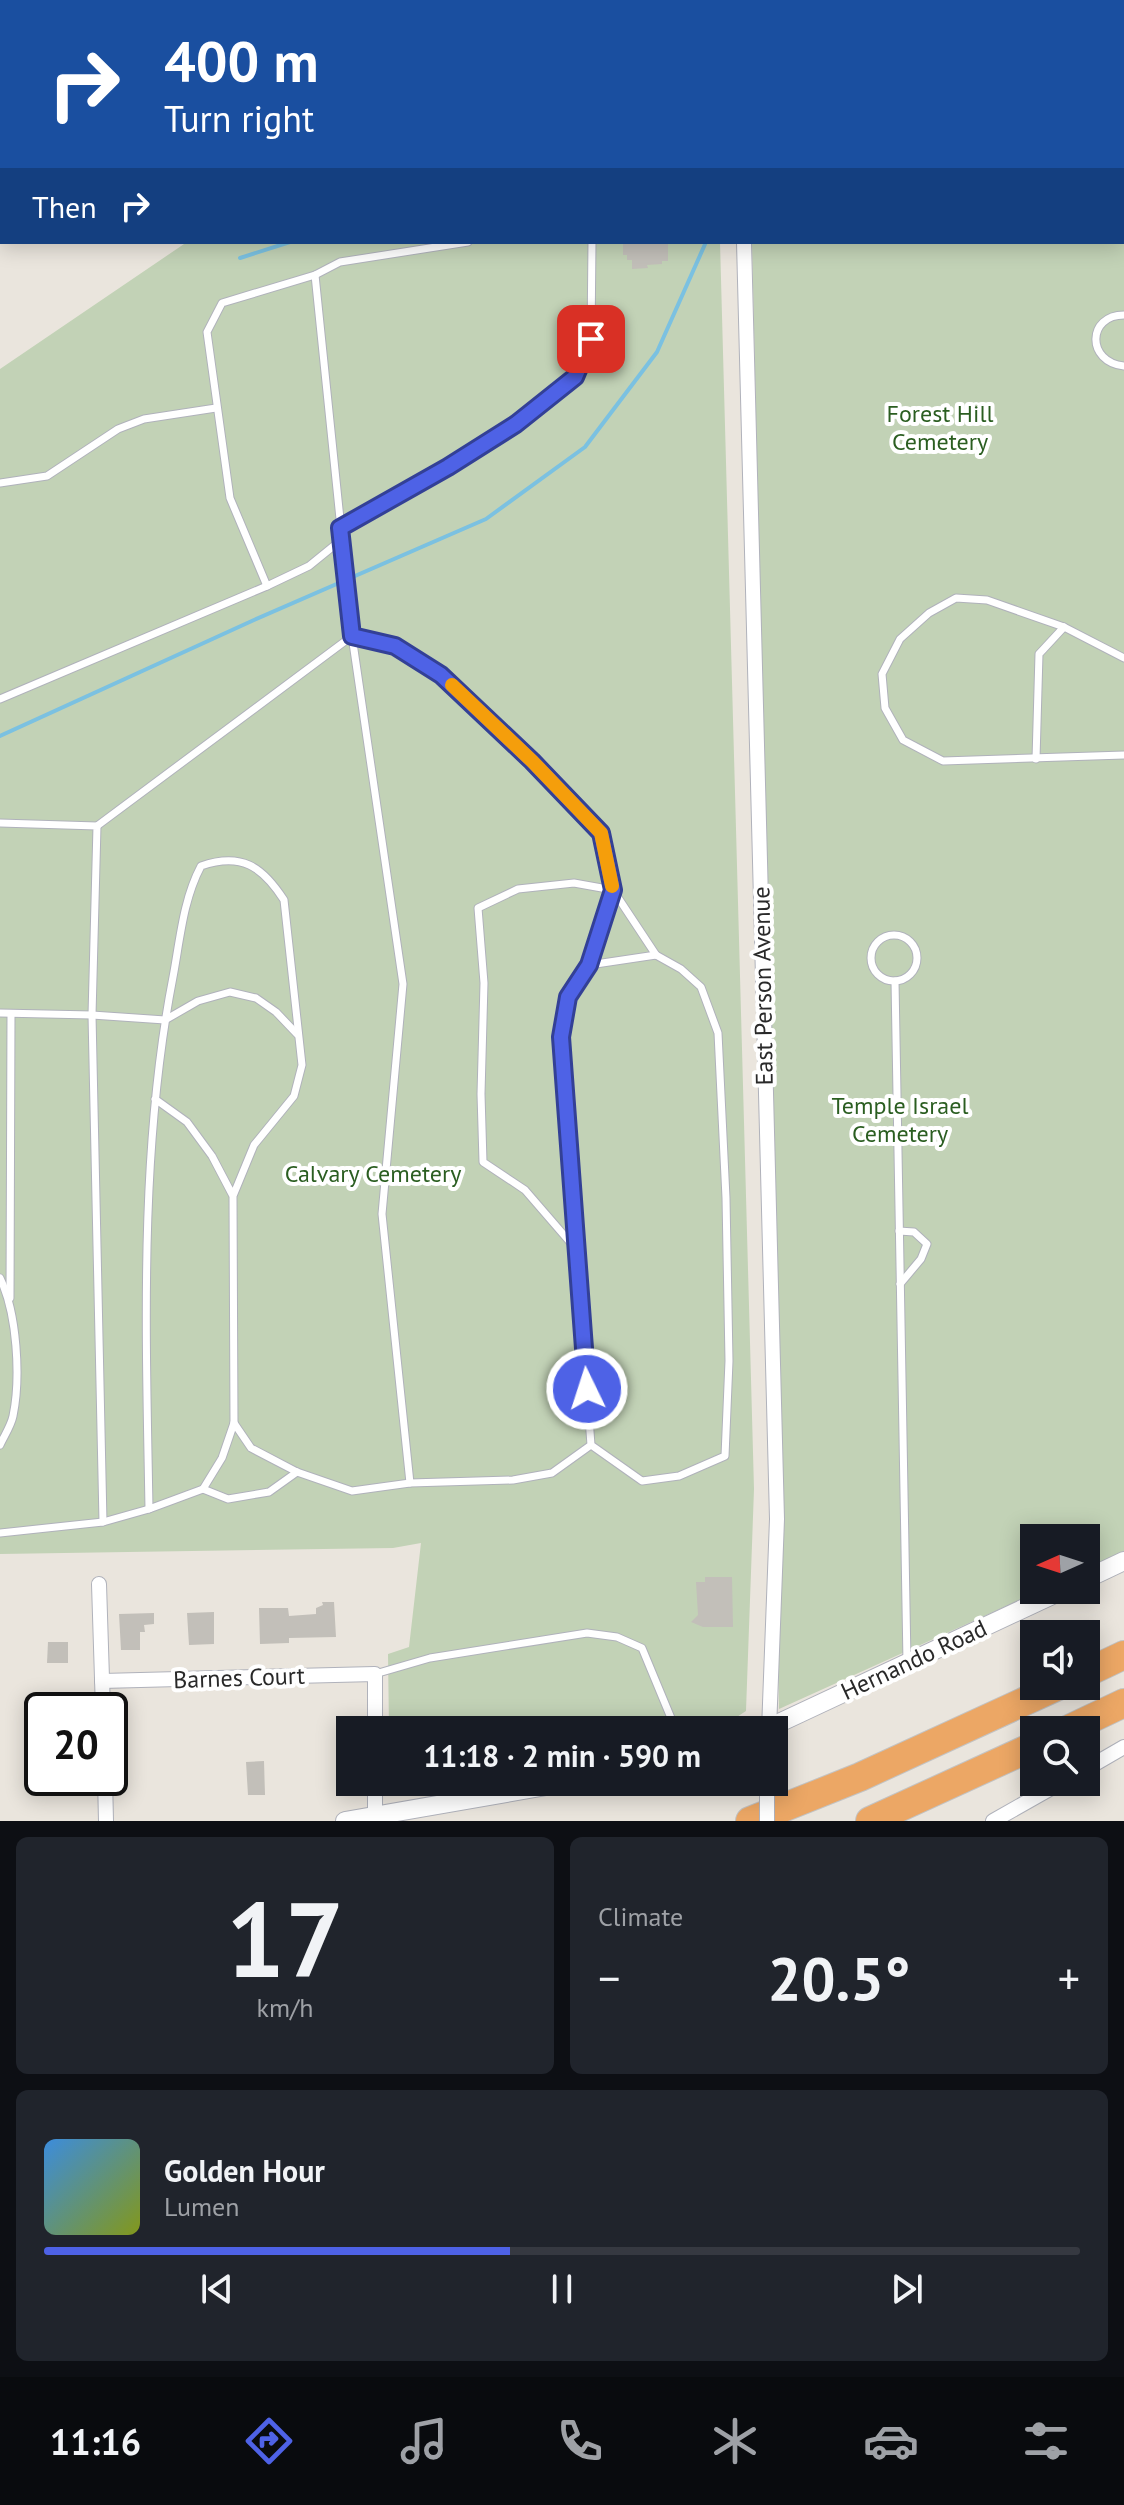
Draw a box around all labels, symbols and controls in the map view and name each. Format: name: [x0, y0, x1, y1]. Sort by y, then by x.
text: 400 m: [164, 25, 319, 97]
icon: right: [32, 32, 136, 136]
text: Turn right: [164, 95, 314, 142]
icon: right: [113, 184, 157, 228]
text: Then: [32, 187, 97, 226]
pin: [557, 305, 625, 373]
icon: arrive: [569, 317, 613, 361]
park label: Forest Hill Cemetery: [887, 398, 993, 457]
street label: East Person Avenue: [745, 886, 780, 1086]
park label: Temple Israel Cemetery: [832, 1090, 968, 1149]
park label: Calvary Cemetery: [285, 1158, 461, 1189]
position arrow: [545, 1347, 629, 1431]
north arrow: [1020, 1524, 1100, 1604]
map controls: [1020, 1524, 1100, 1796]
street label: Hernando Road: [836, 1612, 992, 1707]
button: sound: [1020, 1620, 1100, 1700]
street label: Barnes Court: [173, 1660, 305, 1695]
speed limit sign: 20: [24, 1692, 128, 1796]
button: search: [1020, 1716, 1100, 1796]
text: 11:18 · 2 min · 590 m: [423, 1736, 701, 1775]
text: 17: [226, 1871, 344, 2006]
text: Climate: [598, 1900, 683, 1933]
text: 20.5°: [767, 1939, 911, 2017]
text: −: [598, 1949, 620, 2006]
text: +: [1058, 1949, 1080, 2006]
text: km/h: [257, 1991, 314, 2024]
text: Golden Hour: [164, 2151, 325, 2190]
text: Lumen: [164, 2190, 239, 2223]
icon: previous: [195, 2267, 239, 2311]
icon: pause: [540, 2267, 584, 2311]
icon: next: [885, 2267, 929, 2311]
icon: directions: [241, 2413, 297, 2469]
icon: music: [396, 2413, 452, 2469]
icon: phone: [552, 2413, 608, 2469]
icon: climate: [707, 2413, 763, 2469]
icon: car: [863, 2413, 919, 2469]
icon: filters: [1018, 2413, 1074, 2469]
text: 11:16: [50, 2418, 141, 2465]

